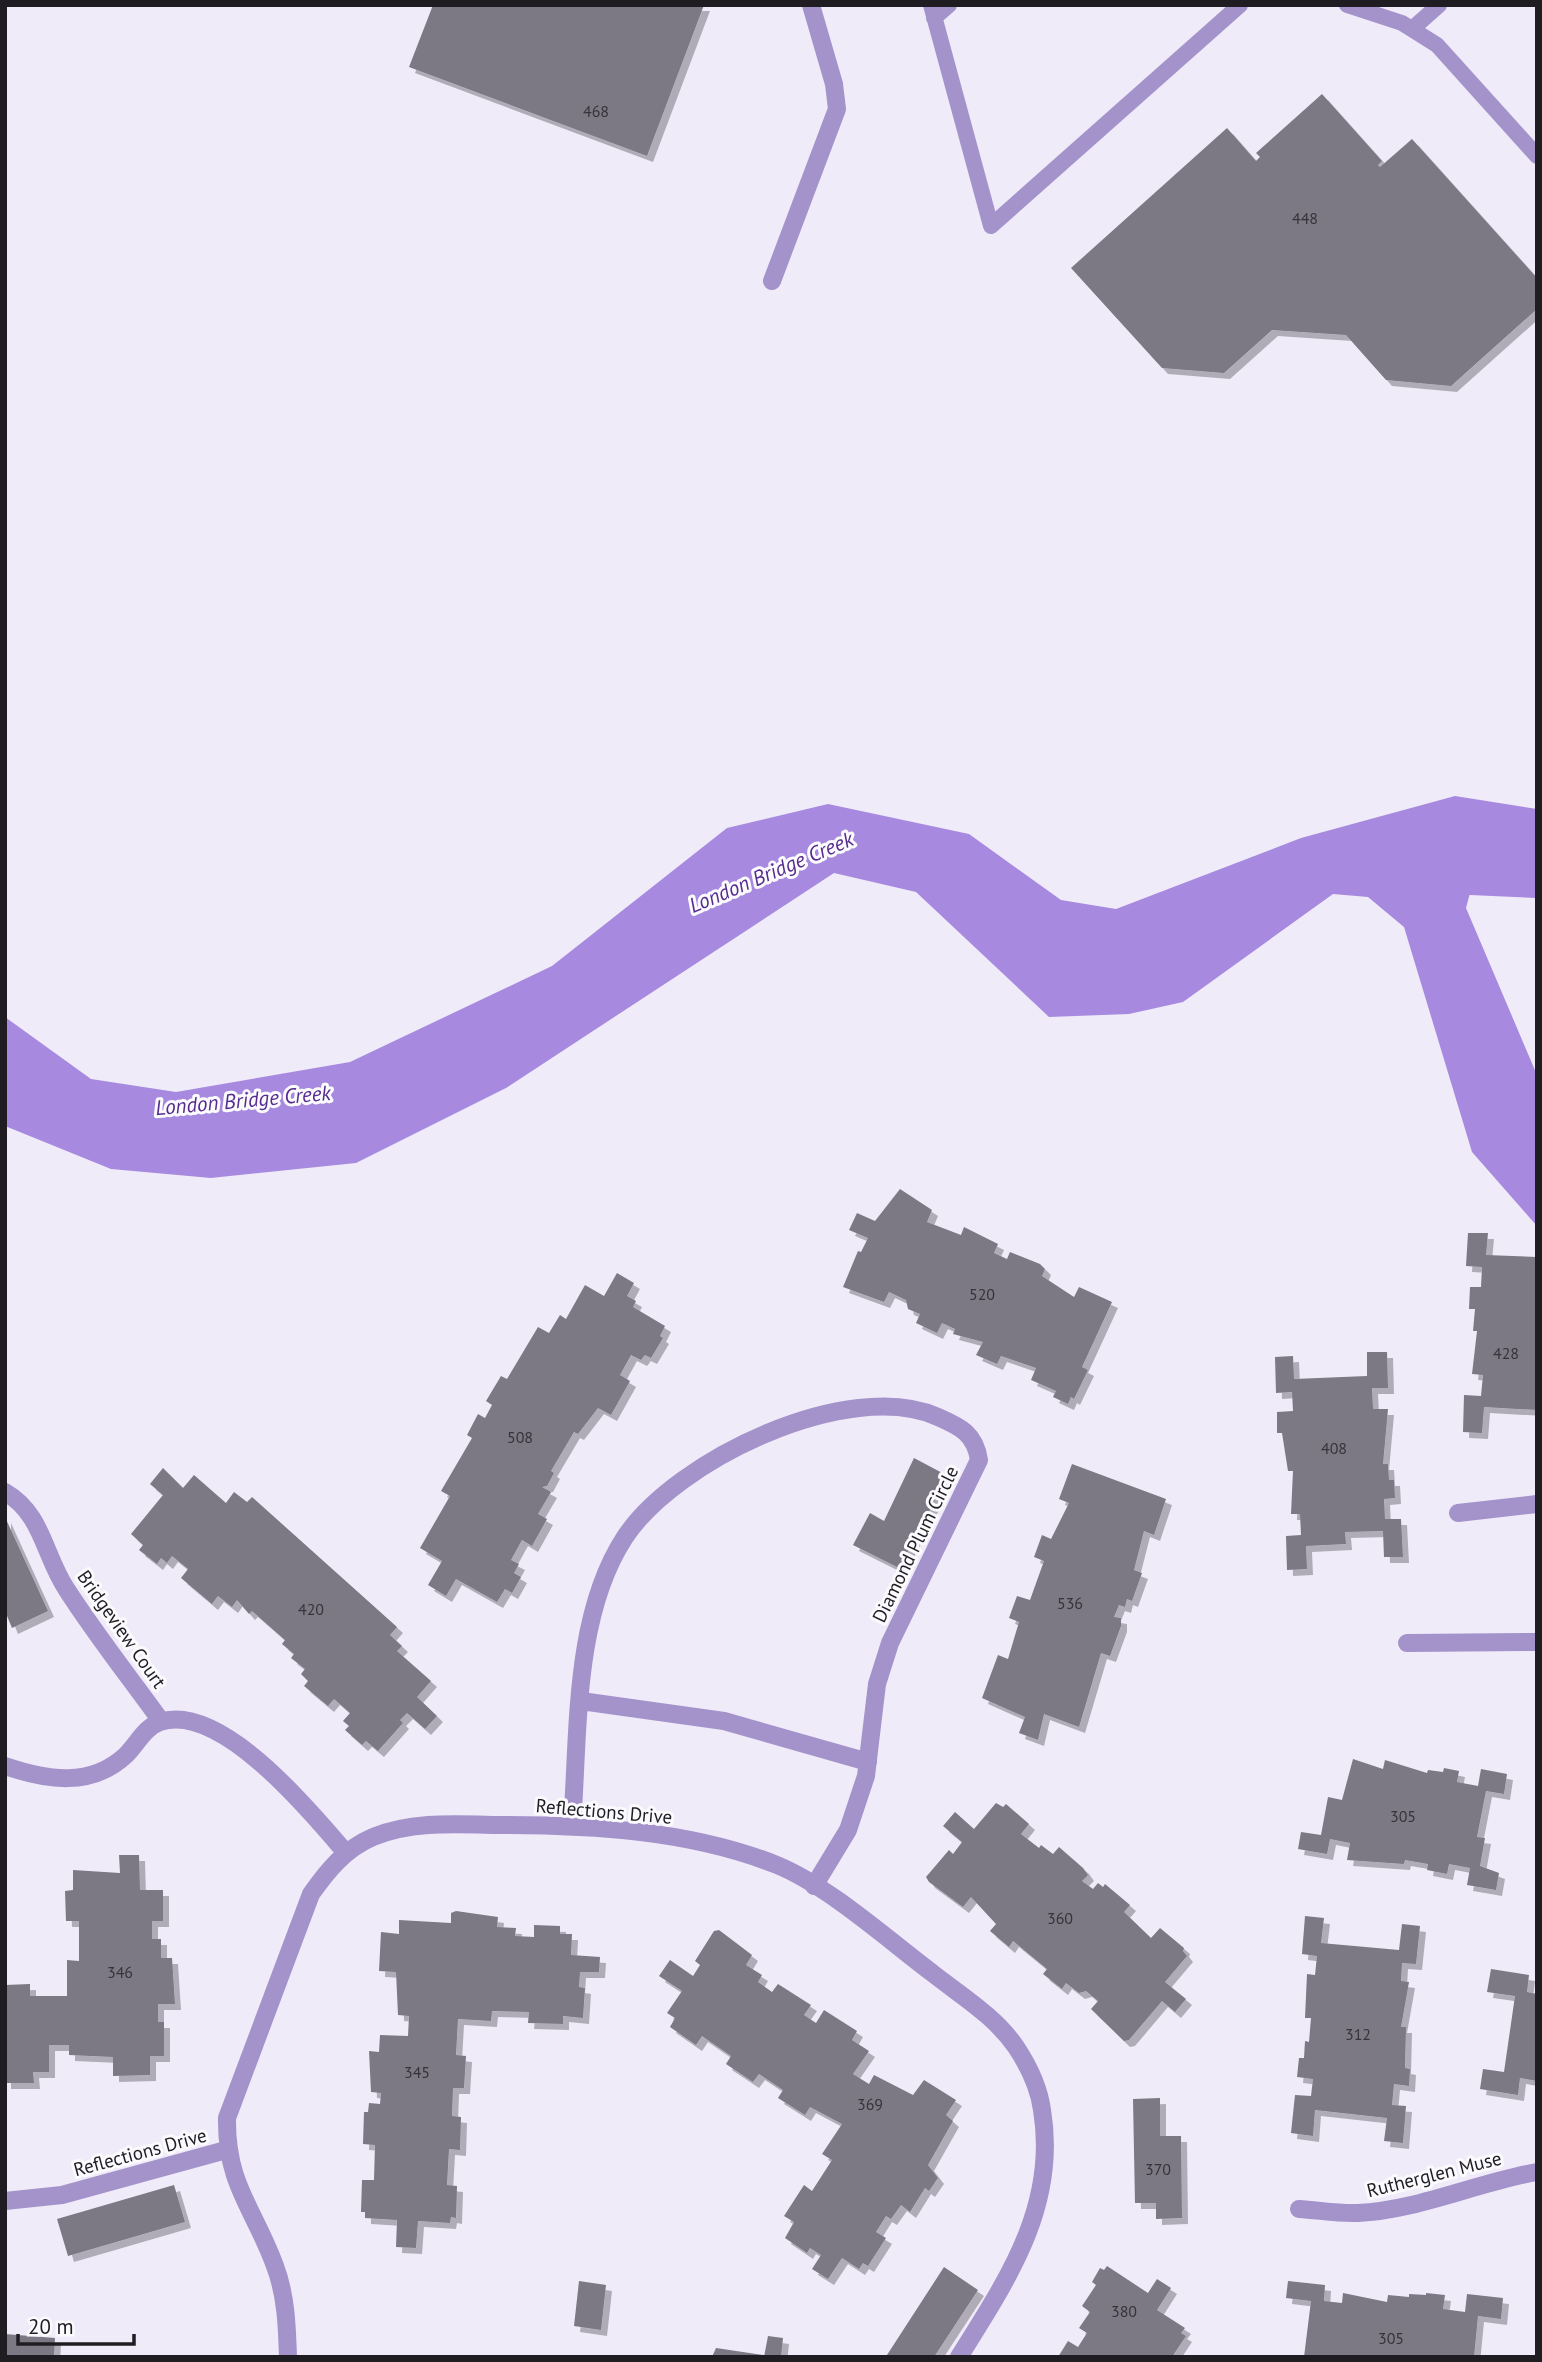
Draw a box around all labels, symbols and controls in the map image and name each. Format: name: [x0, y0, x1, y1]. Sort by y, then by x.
house number: 468: [583, 101, 609, 121]
house number: 448: [1292, 208, 1318, 228]
water label: London Bridge Creek: [685, 825, 859, 919]
water label: London Bridge Creek: [154, 1079, 333, 1121]
house number: 520: [969, 1284, 995, 1304]
house number: 428: [1493, 1343, 1519, 1363]
house number: 508: [507, 1427, 533, 1447]
house number: 408: [1321, 1438, 1347, 1458]
street label: Diamond Plum Circle: [867, 1462, 963, 1626]
street label: Bridgeview Court: [72, 1565, 172, 1693]
house number: 536: [1057, 1593, 1083, 1613]
house number: 420: [298, 1599, 324, 1619]
street label: Reflections Drive: [535, 1793, 673, 1829]
house number: 305: [1390, 1806, 1416, 1826]
house number: 360: [1047, 1908, 1073, 1928]
house number: 346: [107, 1962, 133, 1982]
house number: 312: [1345, 2024, 1371, 2044]
house number: 345: [404, 2062, 430, 2082]
house number: 369: [857, 2094, 883, 2114]
street label: Reflections Drive: [71, 2123, 209, 2181]
street label: Rutherglen Muse: [1364, 2146, 1504, 2202]
house number: 370: [1145, 2159, 1171, 2179]
house number: 380: [1111, 2301, 1137, 2321]
scale bar: [18, 2302, 133, 2346]
text: 20 m: [28, 2313, 74, 2340]
house number: 305: [1378, 2328, 1404, 2348]

